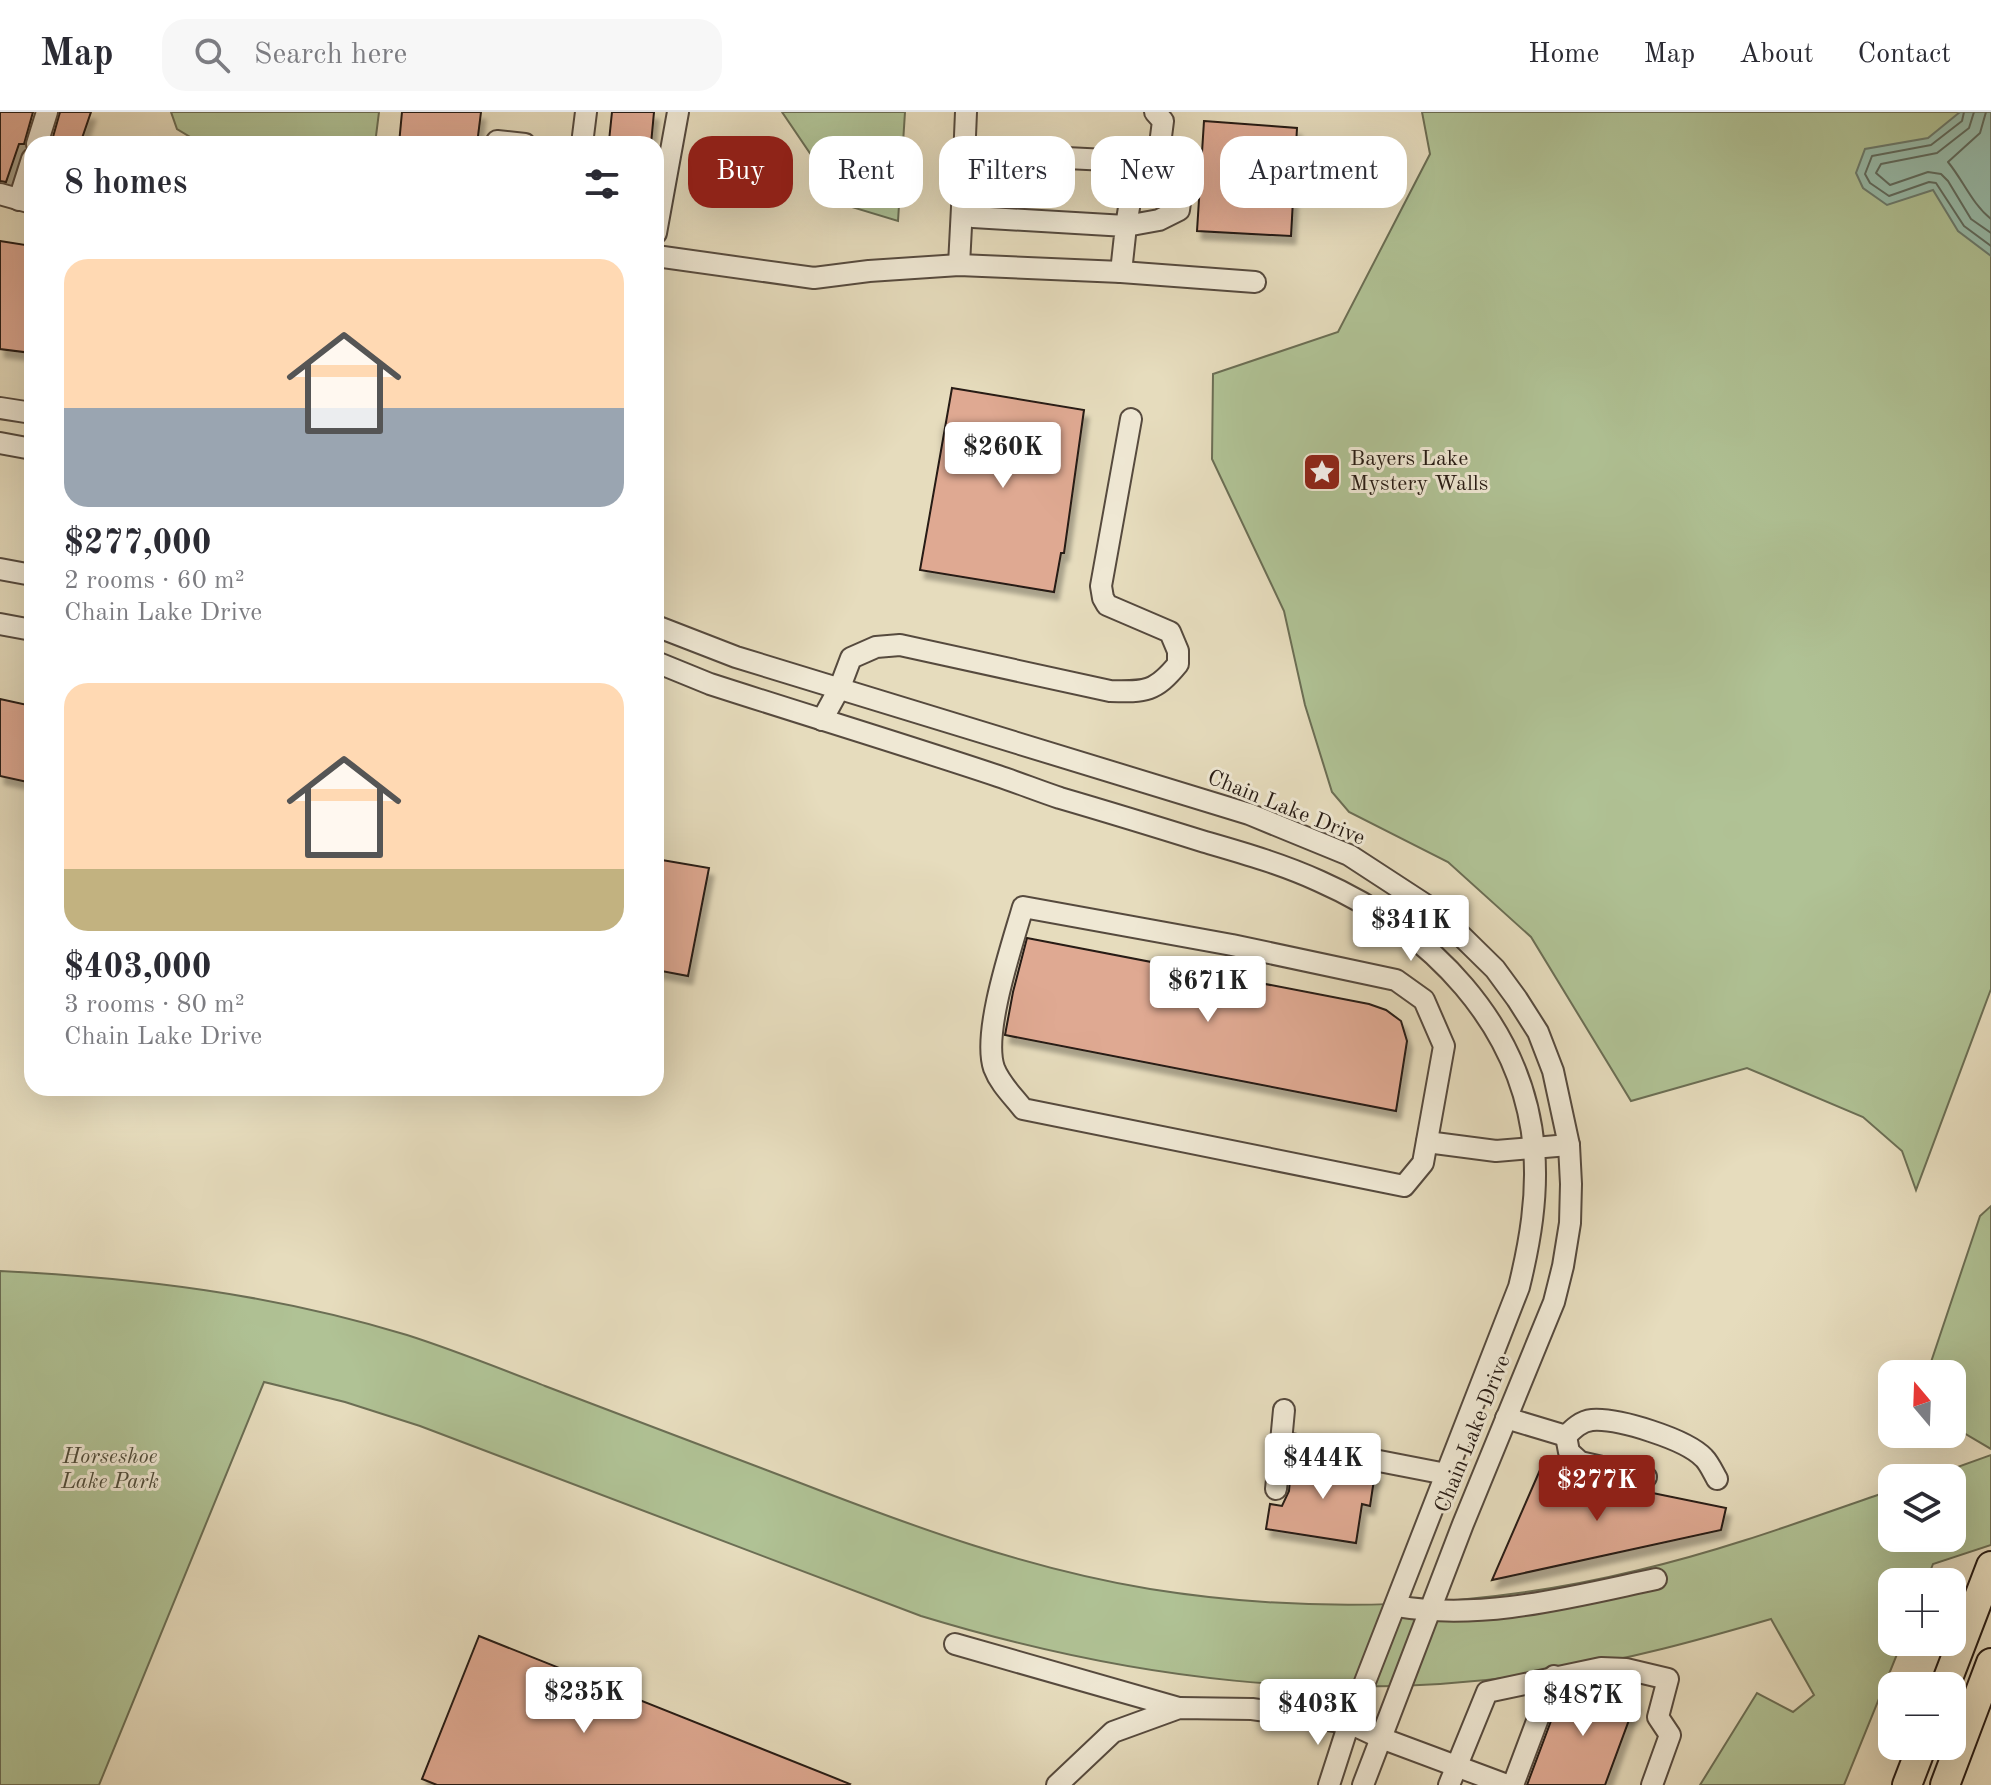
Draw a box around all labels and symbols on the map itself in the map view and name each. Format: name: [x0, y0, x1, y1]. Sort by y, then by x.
pin: $260K: [947, 422, 1059, 490]
place label: Bayers Lake Mystery Walls: [1350, 448, 1488, 495]
place icon: Bayers Lake Mystery Walls: [1301, 451, 1343, 493]
street label: Chain Lake Drive: [1204, 766, 1368, 850]
pin: $341K: [1355, 895, 1467, 963]
pin: $671K: [1152, 956, 1264, 1024]
street label: Chain Lake Drive: [1431, 1352, 1515, 1516]
north arrow: [1878, 1360, 1966, 1448]
pin: $444K: [1267, 1433, 1379, 1501]
park label: Horseshoe Lake Park: [60, 1446, 159, 1493]
pin: $277K: [1541, 1455, 1653, 1523]
pin: $235K: [528, 1667, 640, 1735]
pin: $487K: [1527, 1670, 1639, 1738]
pin: $403K: [1262, 1679, 1374, 1747]

